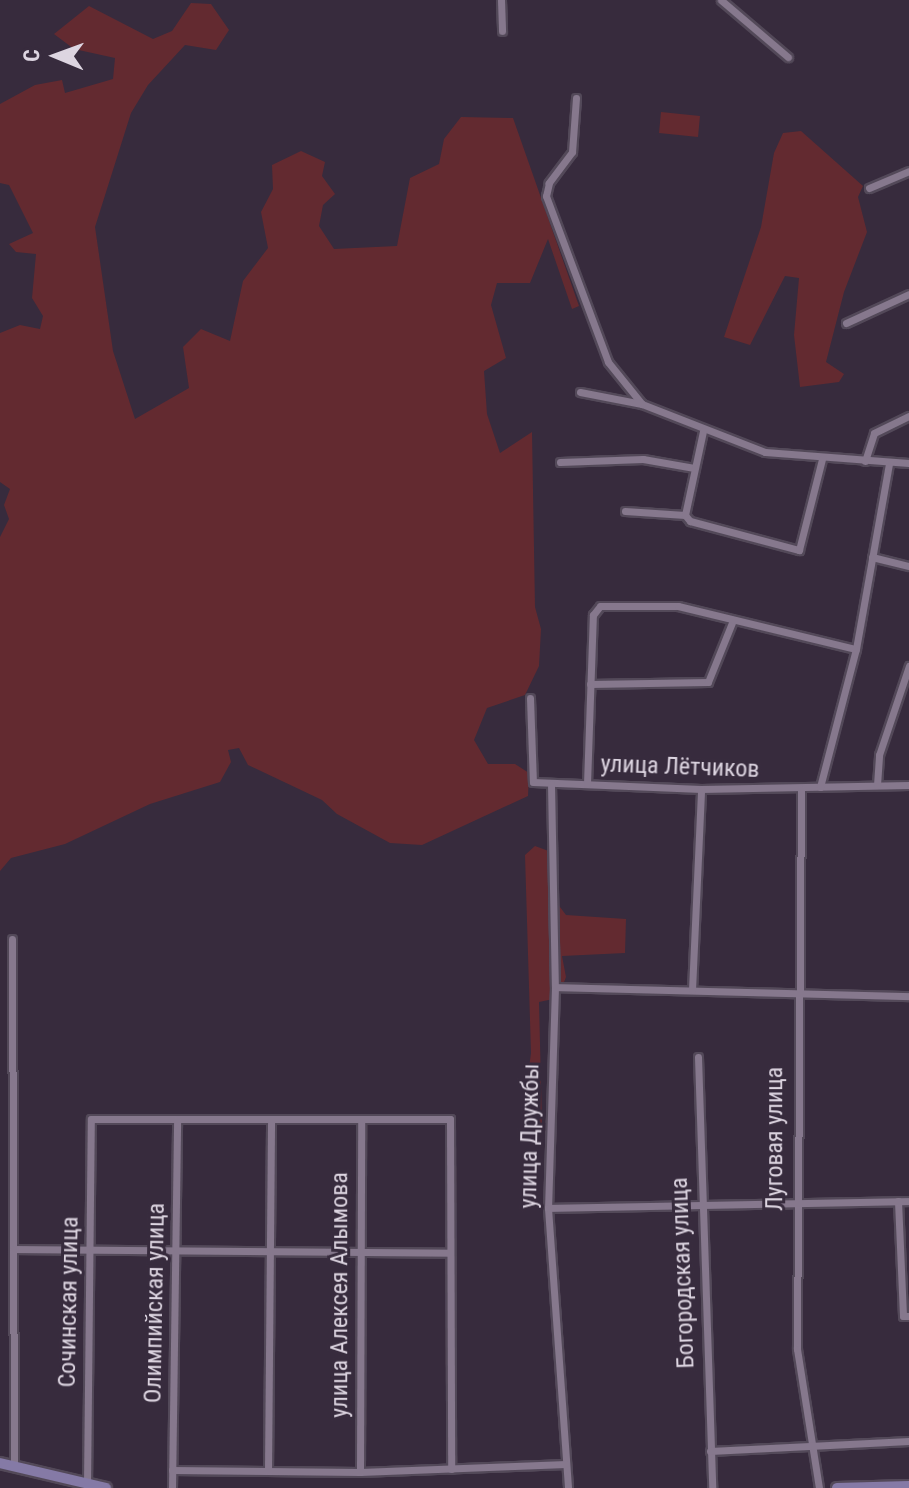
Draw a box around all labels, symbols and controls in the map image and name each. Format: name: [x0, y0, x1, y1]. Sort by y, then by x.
north arrow: [16, 16, 96, 96]
text: С: [19, 49, 44, 62]
street label: улица Лётчиков: [600, 750, 760, 784]
street label: улица Дружбы: [514, 1063, 546, 1209]
street label: Луговая улица: [761, 1067, 789, 1211]
street label: улица Алексея Алымова: [326, 1172, 354, 1418]
street label: Богородская улица: [665, 1177, 701, 1369]
street label: Олимпийская улица: [139, 1203, 171, 1403]
street label: Сочинская улица: [53, 1216, 85, 1388]

